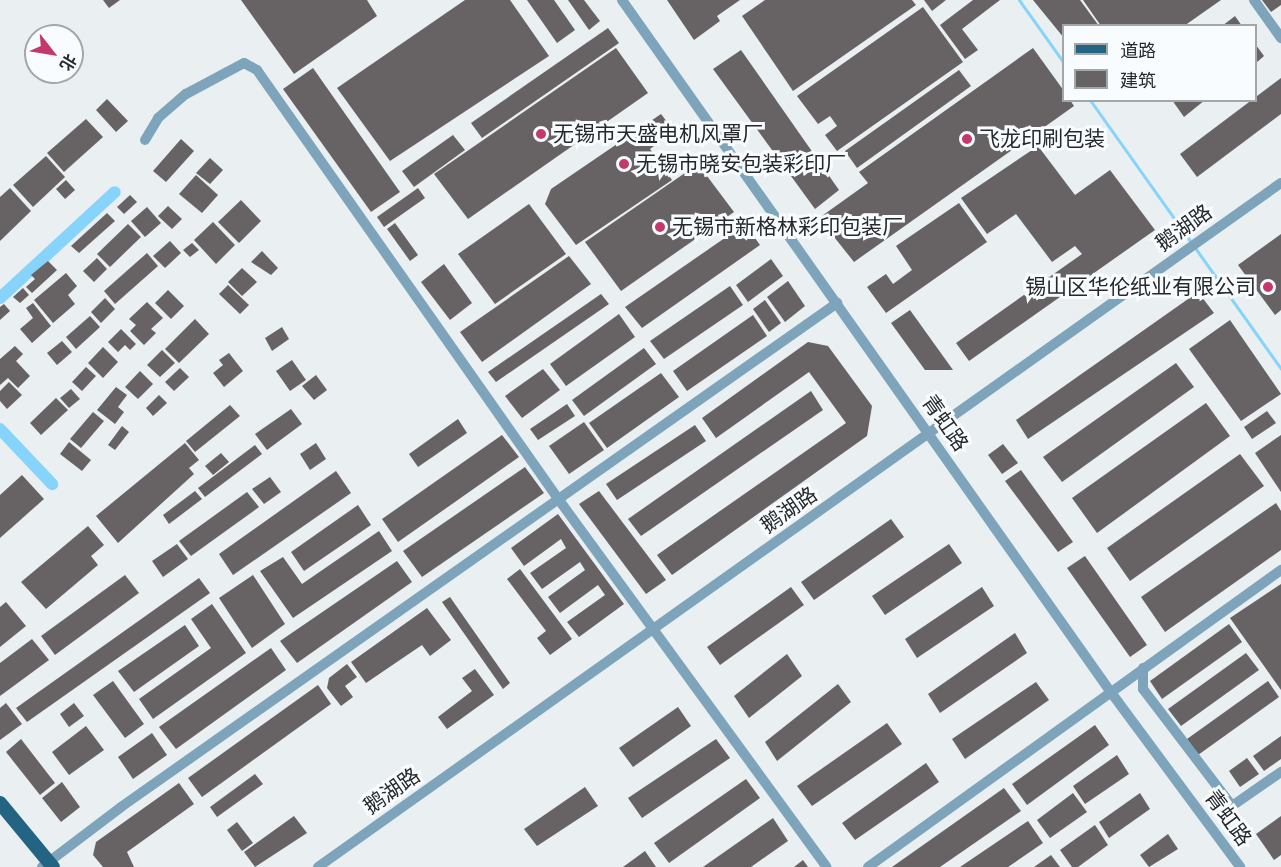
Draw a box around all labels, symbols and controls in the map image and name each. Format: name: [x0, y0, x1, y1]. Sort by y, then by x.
north arrow: [24, 24, 84, 84]
legend: [1062, 24, 1257, 102]
text: 道路: [1120, 39, 1156, 62]
text: 北: [55, 50, 81, 75]
text: 建筑: [1120, 69, 1156, 92]
place label: 无锡市天盛电机风罩厂: [553, 121, 763, 147]
place label: 飞龙印刷包装: [979, 126, 1105, 152]
marker: 无锡市天盛电机风罩厂: [534, 127, 548, 141]
marker: 飞龙印刷包装: [960, 132, 974, 146]
place label: 无锡市晓安包装彩印厂: [636, 151, 846, 177]
marker: 无锡市晓安包装彩印厂: [617, 157, 631, 171]
street label: 鹅湖路: [1151, 199, 1217, 257]
place label: 无锡市新格林彩印包装厂: [672, 214, 903, 240]
marker: 无锡市新格林彩印包装厂: [653, 220, 667, 234]
place label: 锡山区华伦纸业有限公司: [1025, 274, 1256, 300]
marker: 锡山区华伦纸业有限公司: [1261, 280, 1275, 294]
street label: 青虹路: [917, 390, 973, 456]
street label: 鹅湖路: [756, 482, 822, 538]
street label: 鹅湖路: [359, 763, 425, 819]
street label: 青虹路: [1199, 785, 1257, 851]

